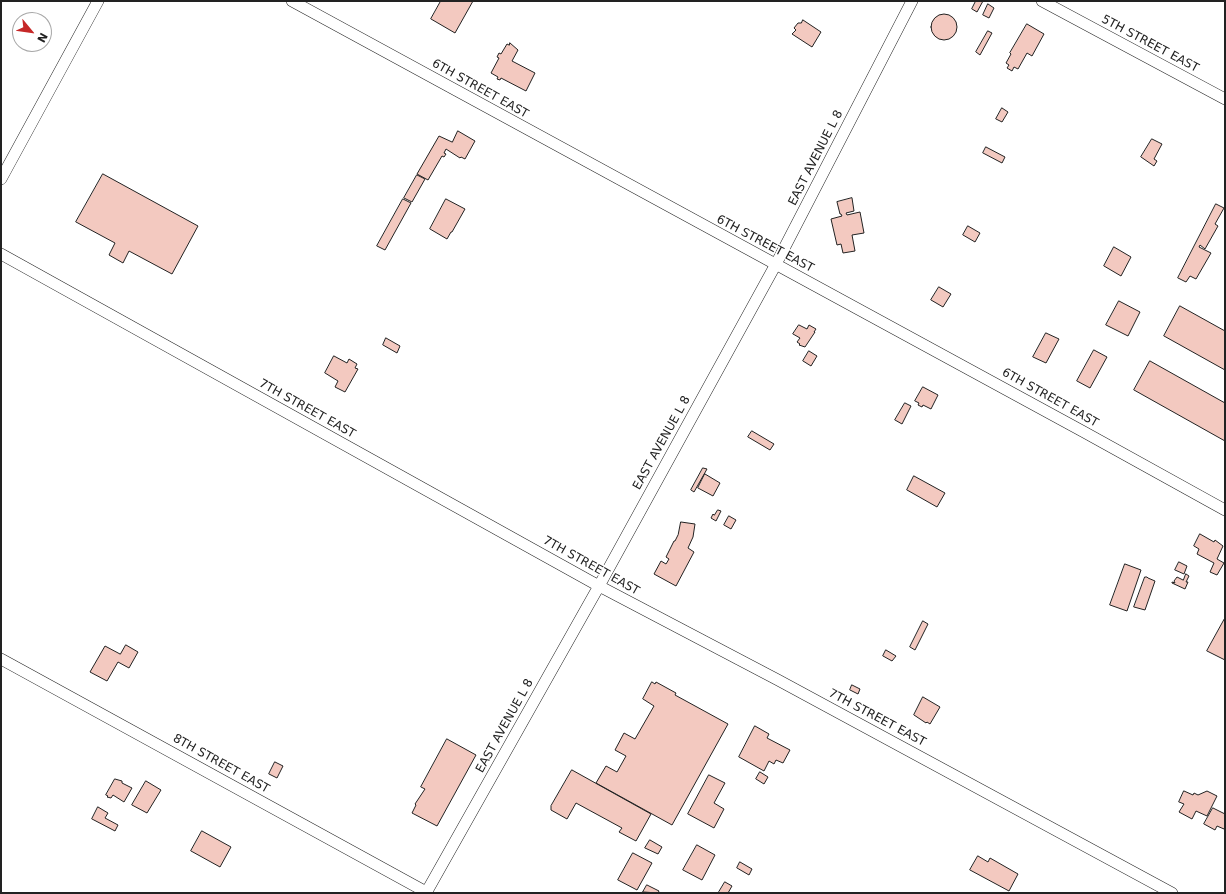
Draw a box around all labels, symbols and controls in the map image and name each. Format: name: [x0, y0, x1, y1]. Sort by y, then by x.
north arrow: [12, 12, 52, 52]
street label: 5TH STREET EAST: [1099, 12, 1201, 76]
text: N: [34, 30, 50, 45]
street label: 6TH STREET EAST: [429, 56, 531, 122]
street label: EAST AVENUE L 8: [786, 108, 846, 208]
street label: 6TH STREET EAST: [714, 212, 816, 276]
street label: 6TH STREET EAST: [999, 365, 1101, 431]
street label: 7TH STREET EAST: [256, 376, 358, 442]
street label: EAST AVENUE L 8: [630, 394, 694, 492]
street label: 7TH STREET EAST: [540, 533, 642, 599]
street label: EAST AVENUE L 8: [473, 677, 537, 775]
street label: 7TH STREET EAST: [826, 686, 928, 750]
street label: 8TH STREET EAST: [170, 731, 272, 797]

